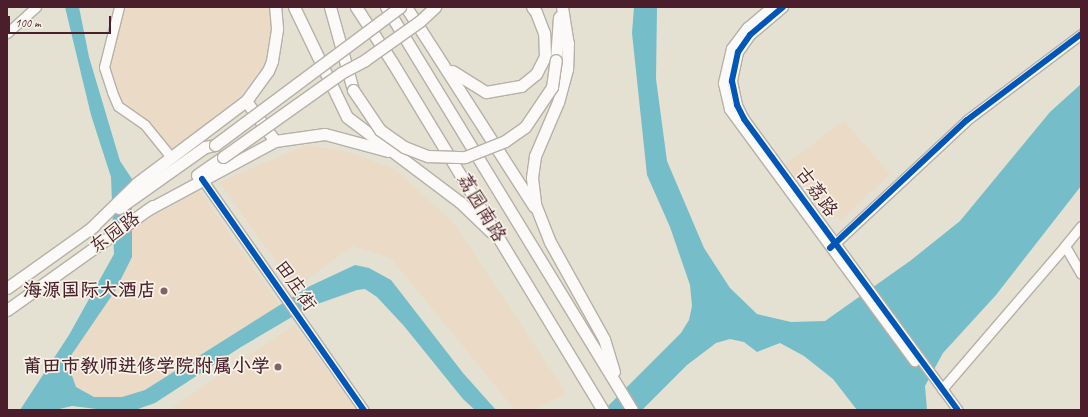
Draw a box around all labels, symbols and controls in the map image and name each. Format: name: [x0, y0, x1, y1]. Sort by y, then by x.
scale bar: [10, 8, 113, 34]
text: 100 m: [15, 15, 41, 31]
street label: 古荔路: [790, 162, 842, 222]
street label: 荔园南路: [452, 170, 510, 246]
street label: 东园路: [85, 207, 145, 259]
street label: 田庄街: [269, 256, 321, 316]
place label: 海源国际大酒店: [23, 280, 156, 302]
marker: 海源国际大酒店: [159, 286, 169, 296]
place label: 莆田市教师进修学院附属小学: [23, 356, 270, 378]
marker: 莆田市教师进修学院附属小学: [273, 362, 283, 372]

